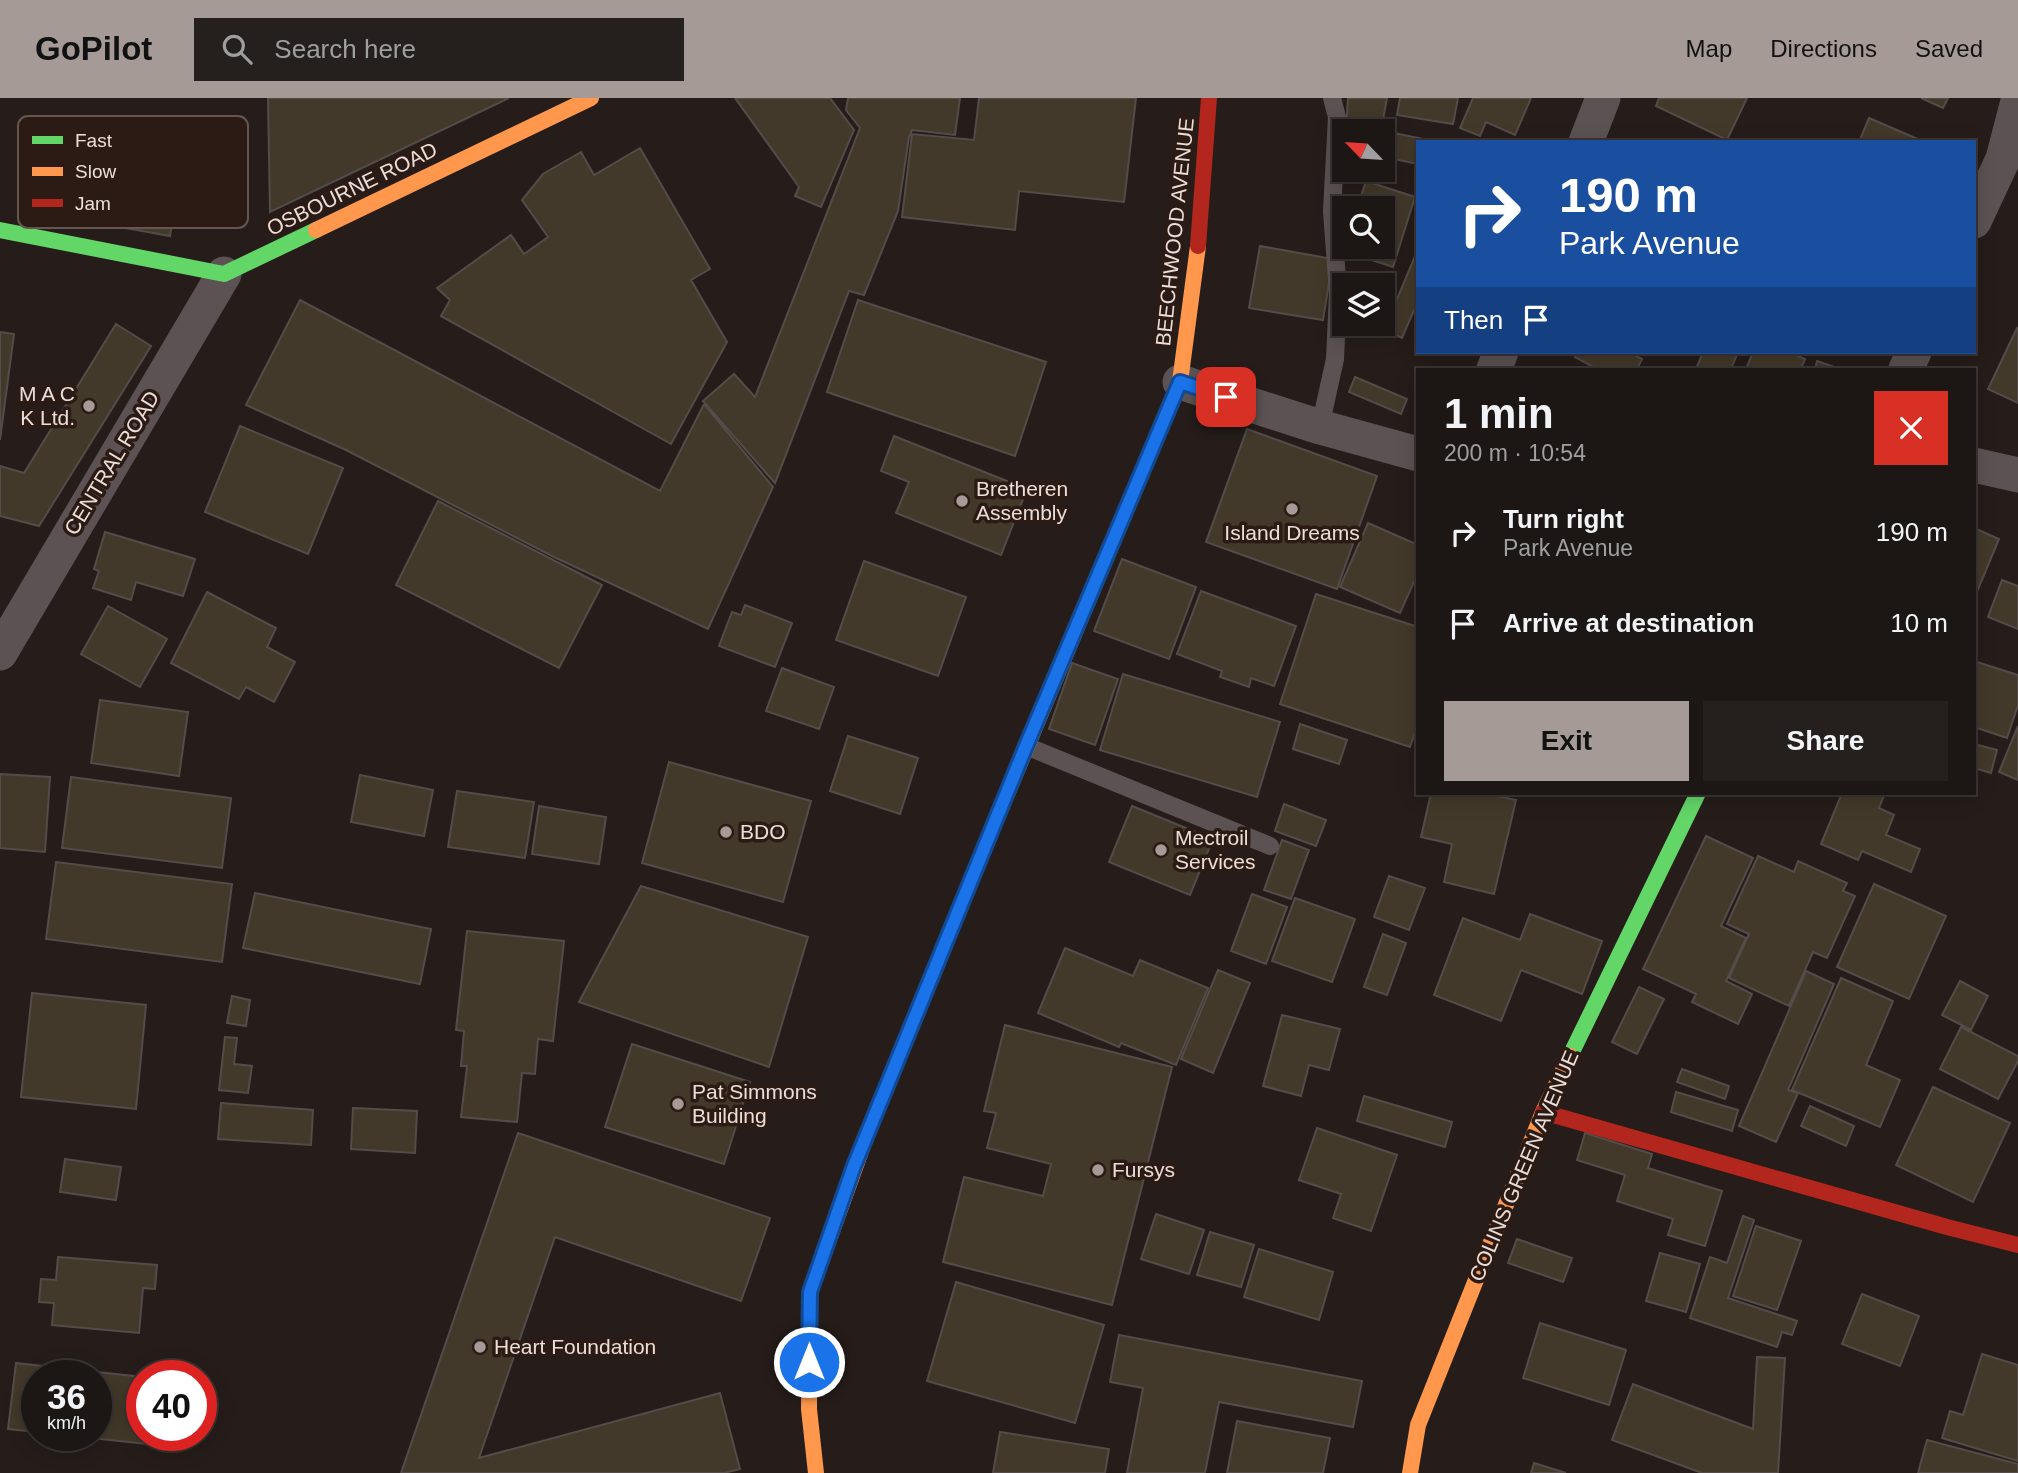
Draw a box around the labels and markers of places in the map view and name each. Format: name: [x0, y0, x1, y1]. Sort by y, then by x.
pin: [1196, 367, 1256, 427]
place label: M A C K Ltd.: [19, 382, 75, 429]
marker: M A C K Ltd.: [81, 398, 97, 414]
place label: Bretheren Assembly: [976, 477, 1068, 524]
marker: Bretheren Assembly: [954, 493, 970, 509]
marker: Island Dreams: [1284, 501, 1300, 517]
place label: Island Dreams: [1224, 521, 1360, 544]
place label: BDO: [740, 820, 786, 843]
marker: BDO: [718, 824, 734, 840]
place label: Mectroil Services: [1175, 826, 1256, 873]
marker: Mectroil Services: [1153, 842, 1169, 858]
place label: Pat Simmons Building: [692, 1080, 817, 1127]
marker: Pat Simmons Building: [670, 1096, 686, 1112]
place label: Fursys: [1112, 1158, 1175, 1181]
marker: Fursys: [1090, 1162, 1106, 1178]
place label: Heart Foundation: [494, 1335, 656, 1358]
marker: Heart Foundation: [472, 1339, 488, 1355]

